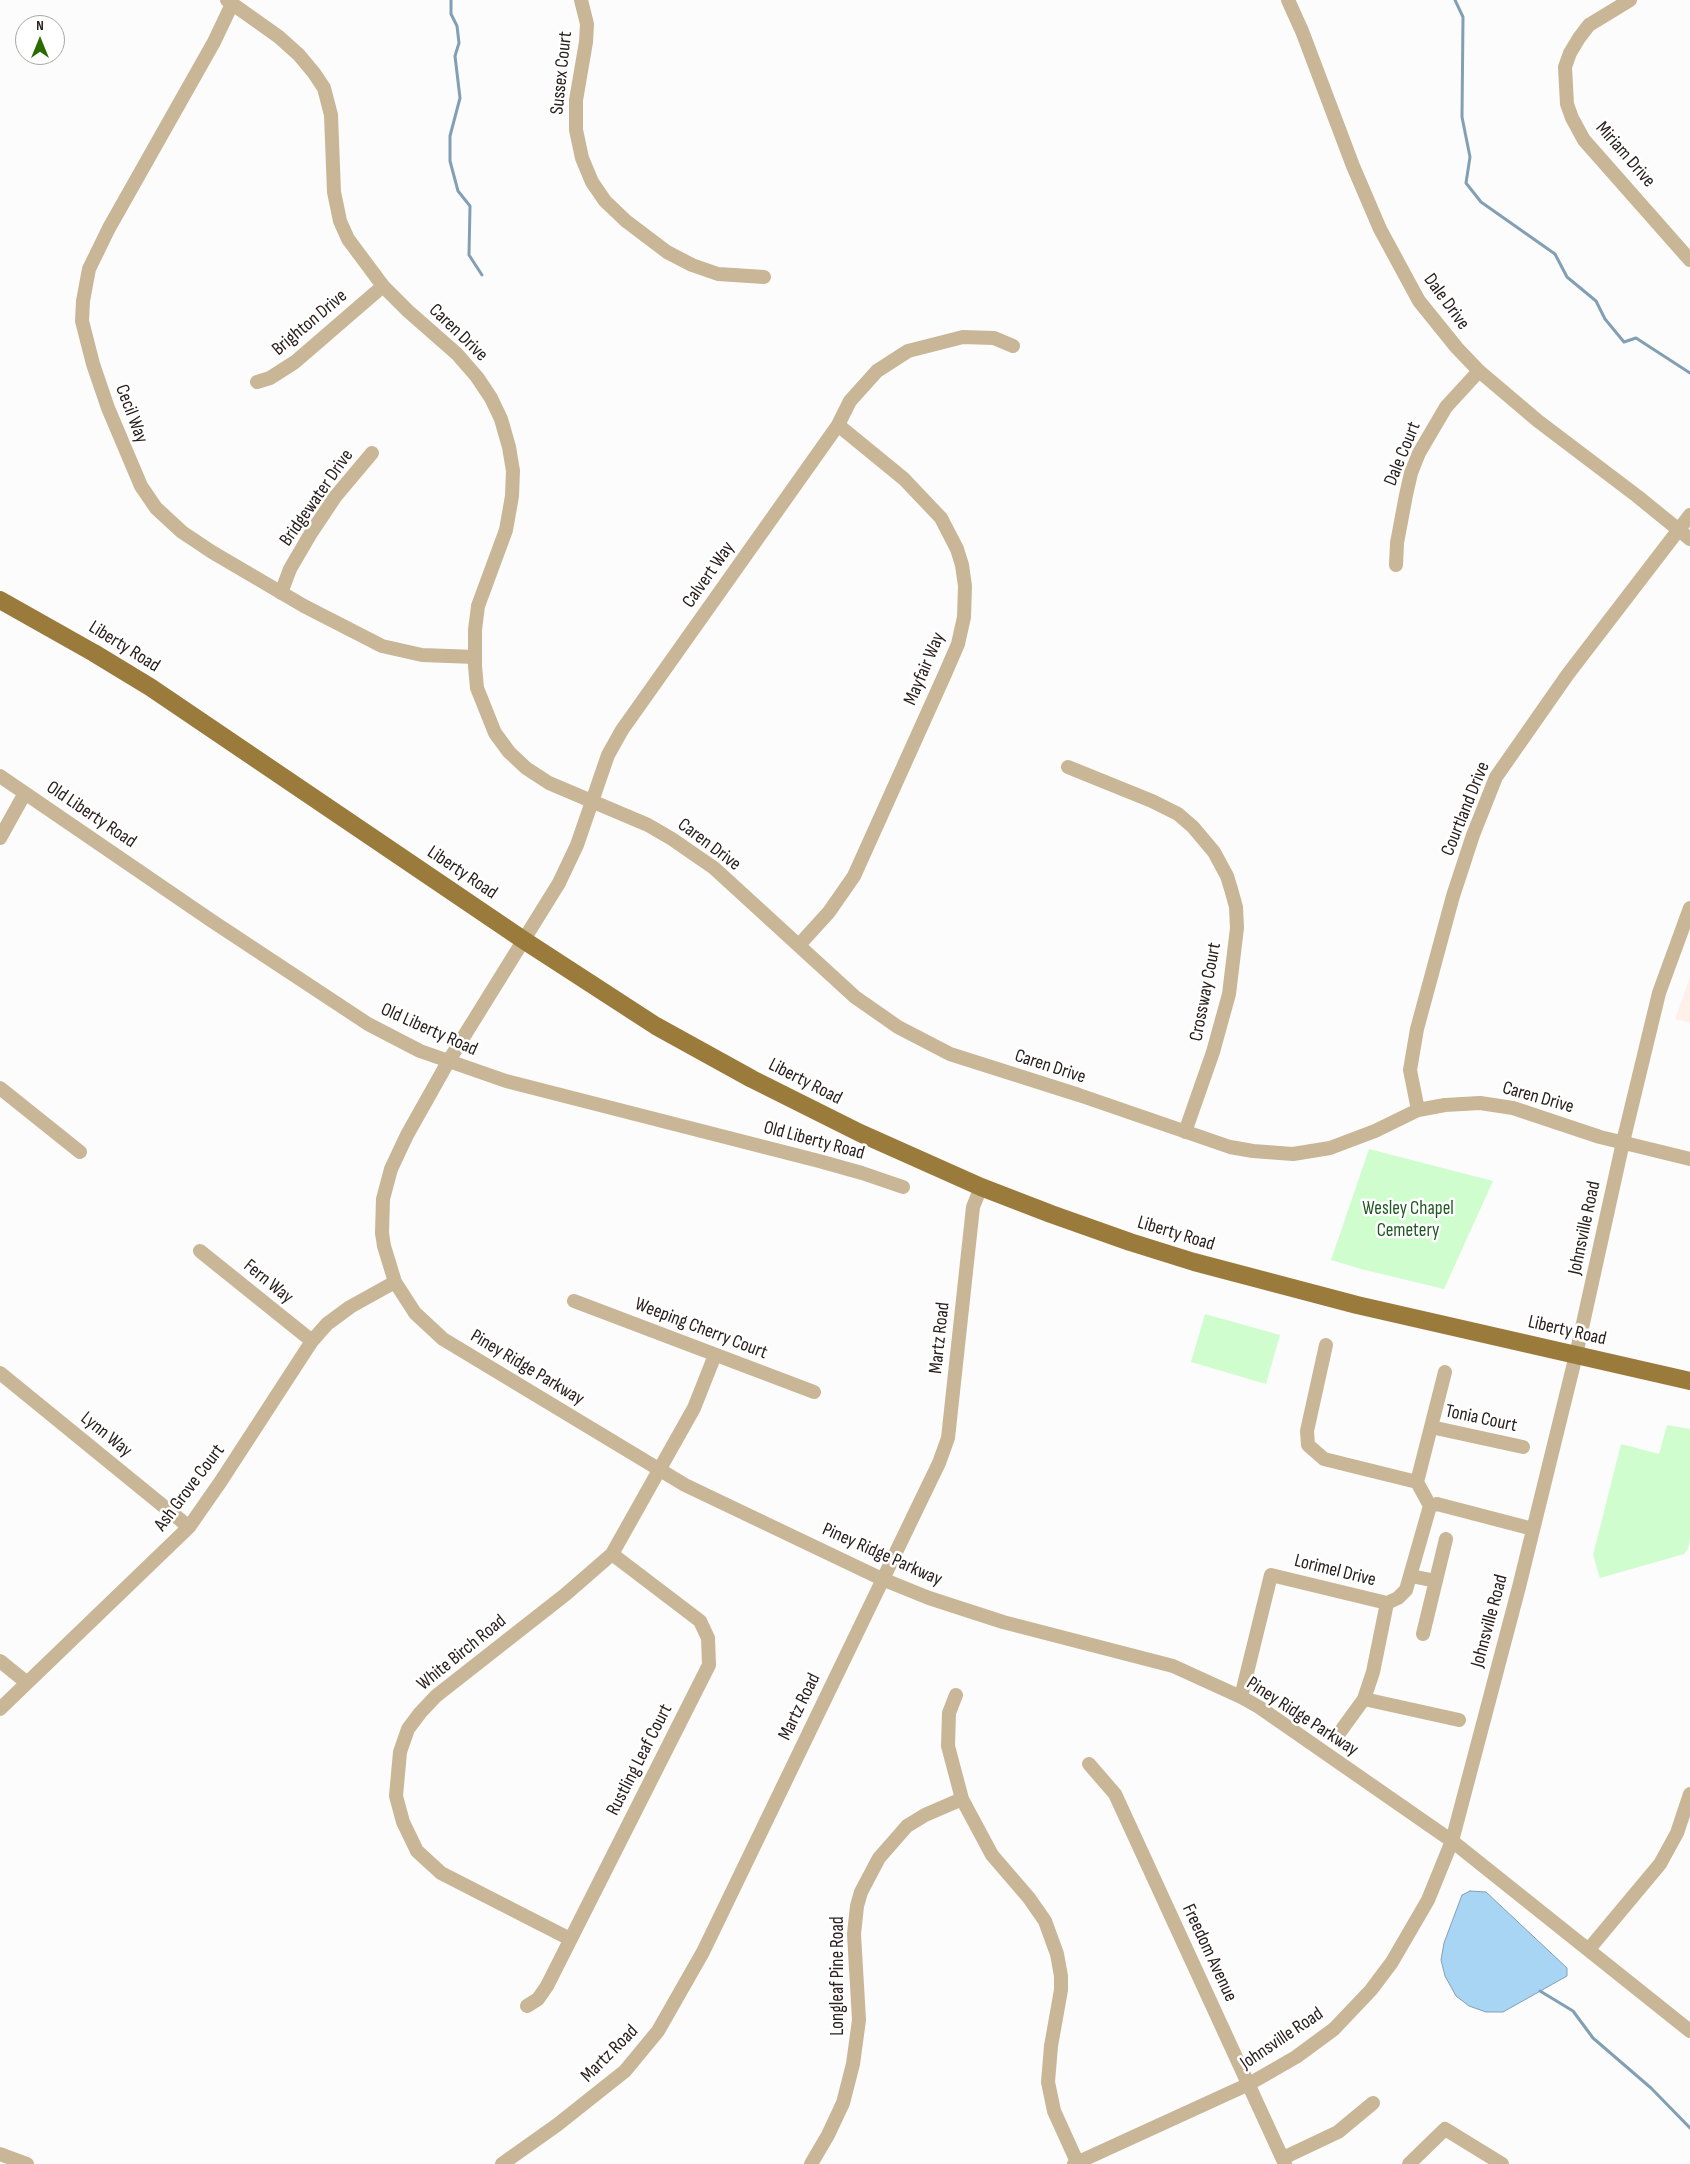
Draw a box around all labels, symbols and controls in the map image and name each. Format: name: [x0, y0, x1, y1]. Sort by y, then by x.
north arrow: [15, 15, 65, 65]
text: N: [36, 17, 44, 34]
street label: Sussex Court: [546, 30, 578, 116]
street label: Miriam Drive: [1590, 118, 1660, 192]
street label: Dale Drive: [1418, 269, 1474, 335]
street label: Brighton Drive: [268, 285, 352, 361]
street label: Caren Drive: [424, 299, 492, 367]
street label: Cecil Way: [109, 382, 153, 446]
street label: Dale Court: [1380, 419, 1426, 489]
street label: Bridgewater Drive: [275, 445, 359, 551]
street label: Calvert Way: [678, 538, 740, 612]
street label: Liberty Road: [84, 616, 164, 678]
street label: Mayfair Way: [899, 629, 951, 709]
street label: Courtland Drive: [1437, 759, 1495, 859]
street label: Old Liberty Road: [42, 777, 140, 853]
street label: Caren Drive: [673, 814, 745, 876]
street label: Liberty Road: [423, 841, 501, 905]
street label: Crossway Court: [1185, 941, 1227, 1043]
street label: Old Liberty Road: [377, 999, 481, 1061]
street label: Caren Drive: [1012, 1045, 1088, 1089]
street label: Liberty Road: [764, 1054, 846, 1110]
street label: Caren Drive: [1500, 1077, 1576, 1119]
street label: Old Liberty Road: [761, 1117, 867, 1165]
street label: Johnsville Road: [1564, 1179, 1606, 1277]
park label: Wesley Chapel Cemetery: [1362, 1198, 1454, 1242]
street label: Liberty Road: [1135, 1211, 1217, 1257]
street label: Fern Way: [238, 1255, 298, 1309]
street label: Weeping Cherry Court: [631, 1293, 771, 1365]
street label: Martz Road: [925, 1301, 955, 1375]
street label: Liberty Road: [1526, 1311, 1608, 1351]
street label: Piney Ridge Parkway: [466, 1325, 588, 1411]
street label: Tonia Court: [1443, 1400, 1519, 1438]
street label: Lynn Way: [76, 1407, 136, 1463]
street label: Ash Grove Court: [150, 1440, 230, 1536]
street label: Piney Ridge Parkway: [819, 1518, 945, 1592]
street label: Lorimel Drive: [1292, 1550, 1378, 1592]
street label: Johnsville Road: [1467, 1572, 1513, 1670]
street label: White Birch Road: [413, 1610, 511, 1696]
street label: Martz Road: [774, 1670, 826, 1744]
street label: Piney Ridge Parkway: [1242, 1672, 1362, 1762]
street label: Rustling Leaf Court: [602, 1700, 678, 1820]
street label: Freedom Avenue: [1176, 1901, 1242, 2005]
street label: Longleaf Pine Road: [827, 1916, 849, 2036]
street label: Johnsville Road: [1236, 2003, 1328, 2075]
street label: Martz Road: [577, 2021, 643, 2087]

